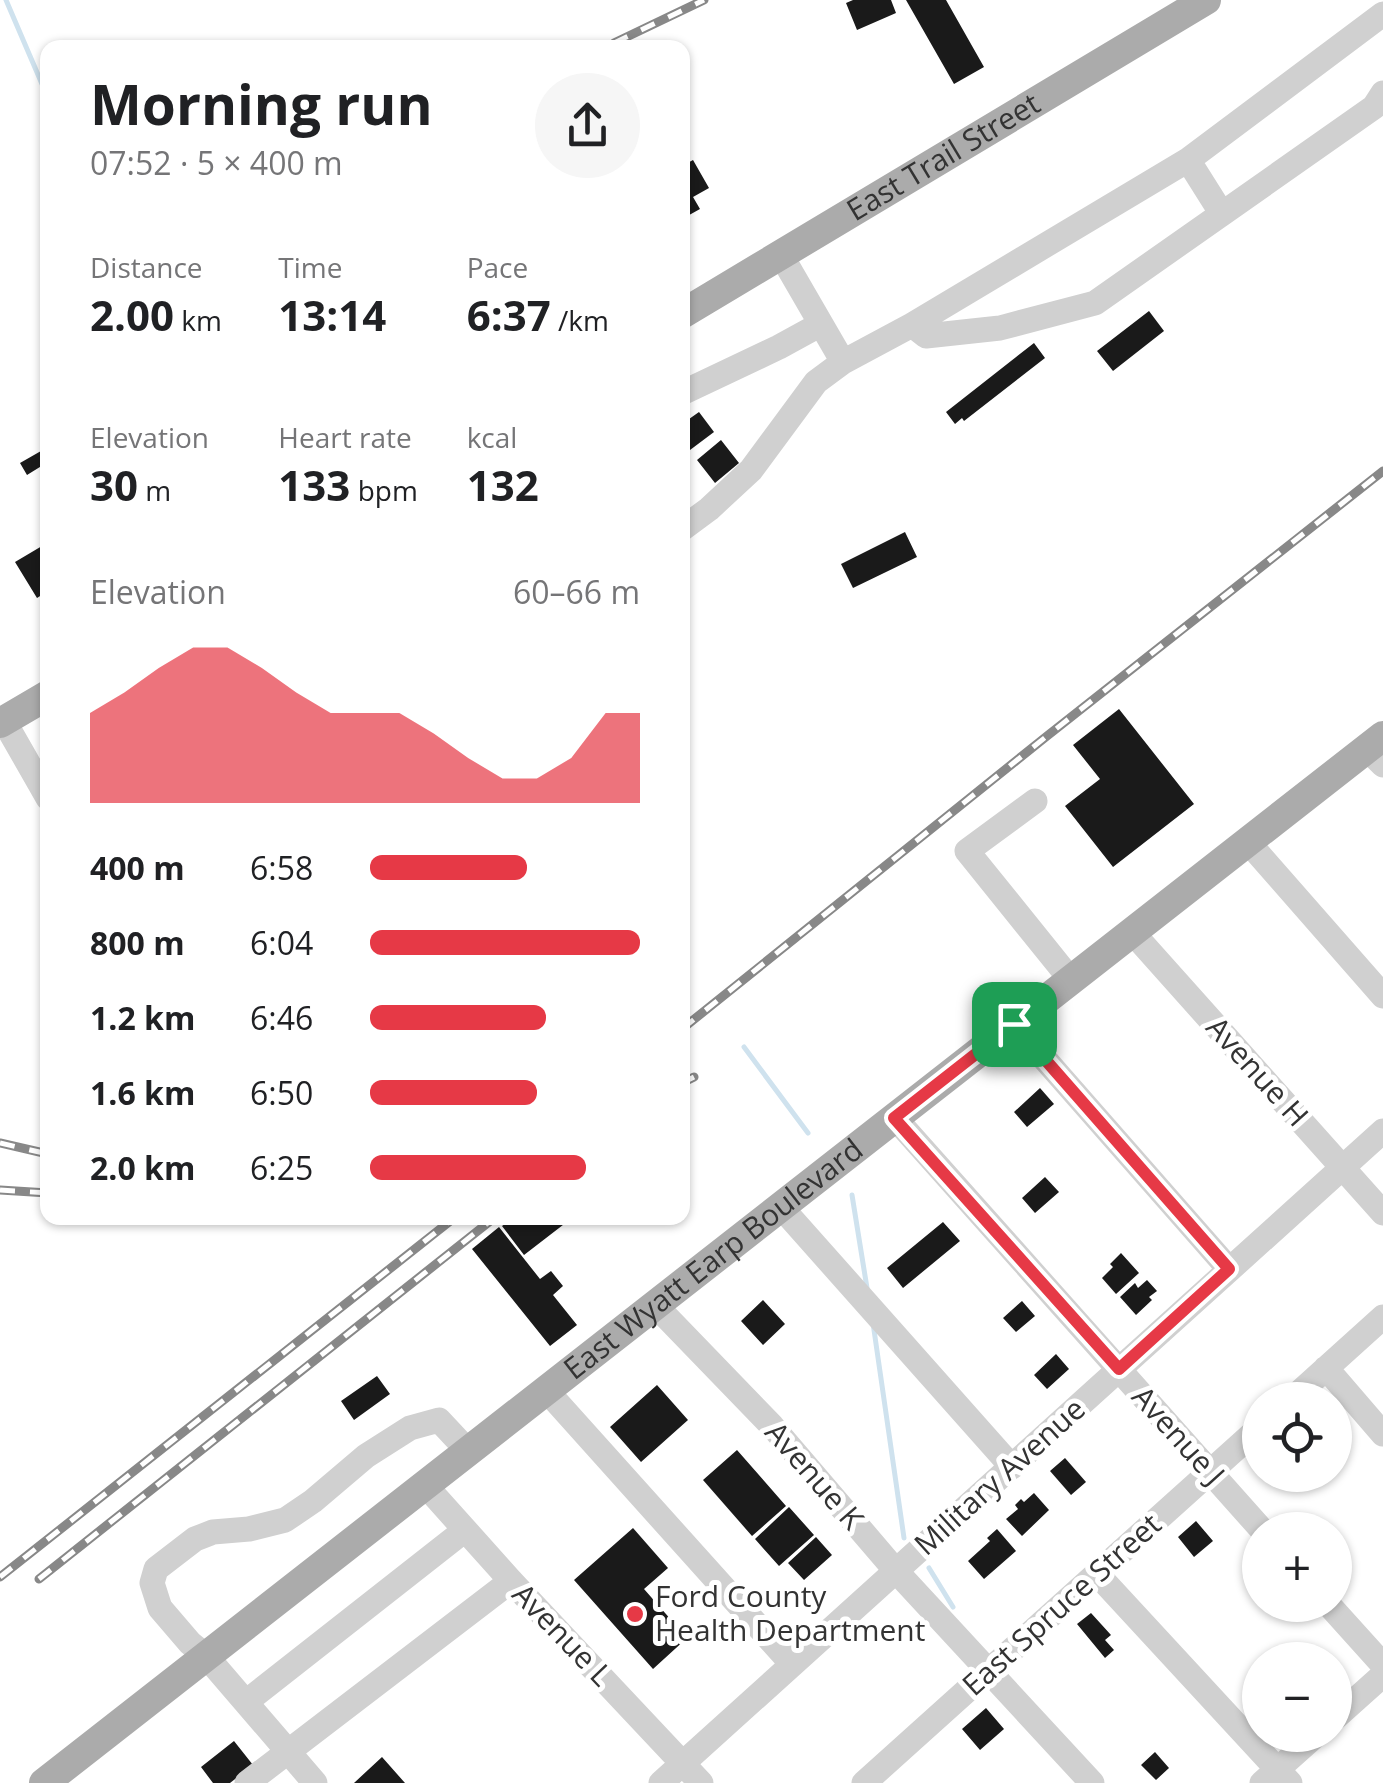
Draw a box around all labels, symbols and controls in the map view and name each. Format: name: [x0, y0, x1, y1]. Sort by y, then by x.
text: Morning run: [90, 66, 433, 141]
button: share: [535, 73, 640, 178]
street label: East Trail Street: [839, 82, 1047, 230]
text: 07:52 · 5 × 400 m: [90, 141, 343, 184]
text: Distance: [90, 248, 203, 286]
text: Time: [278, 248, 342, 286]
text: Pace: [467, 248, 528, 286]
text: 2.00: [90, 286, 174, 343]
text: 13:14: [278, 286, 386, 343]
text: 6:37: [467, 286, 551, 343]
text: km: [174, 301, 222, 339]
text: /km: [551, 301, 609, 339]
text: Elevation: [90, 418, 209, 456]
text: Heart rate: [278, 418, 412, 456]
text: kcal: [467, 418, 517, 456]
text: 30: [90, 456, 138, 513]
text: 133: [278, 456, 350, 513]
text: 132: [467, 456, 539, 513]
text: m: [138, 471, 171, 509]
text: bpm: [350, 471, 418, 509]
text: Elevation: [90, 570, 226, 613]
text: 60–66 m: [513, 570, 640, 613]
text: 400 m: [90, 846, 185, 889]
text: 6:58: [250, 846, 313, 889]
text: 800 m: [90, 921, 185, 964]
text: 6:04: [250, 921, 313, 964]
pin: [972, 982, 1057, 1067]
text: 1.2 km: [90, 996, 195, 1039]
text: 6:46: [250, 996, 313, 1039]
icon: arrive: [987, 997, 1042, 1052]
street label: Avenue H: [1198, 1007, 1318, 1135]
text: 1.6 km: [90, 1071, 195, 1114]
text: 6:50: [250, 1071, 313, 1114]
street label: East Wyatt Earp Boulevard: [555, 1128, 871, 1388]
text: 2.0 km: [90, 1146, 195, 1189]
text: 6:25: [250, 1146, 313, 1189]
street label: Avenue J: [1124, 1377, 1235, 1493]
map controls: [1242, 1382, 1352, 1752]
button: locate: [1242, 1382, 1352, 1492]
street label: Military Avenue: [905, 1388, 1093, 1564]
street label: Avenue K: [757, 1412, 874, 1538]
street label: East Spruce Street: [953, 1504, 1169, 1704]
button: +: [1242, 1512, 1352, 1622]
street label: Avenue L: [504, 1574, 622, 1694]
place label: Ford County Health Department: [655, 1575, 925, 1650]
marker: Ford County Health Department: [624, 1603, 646, 1625]
button: −: [1242, 1642, 1352, 1752]

